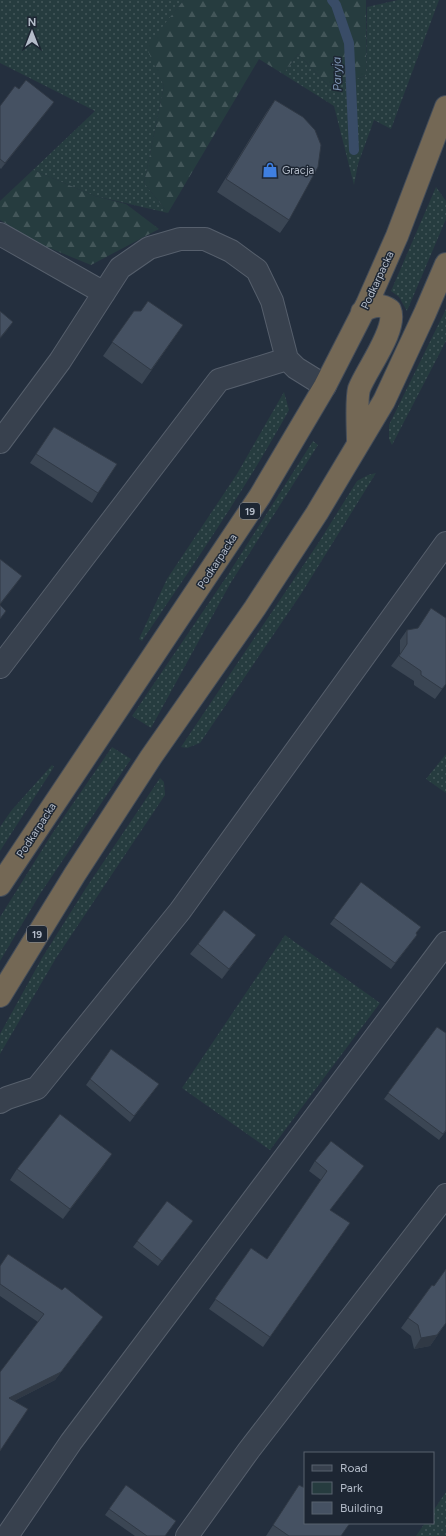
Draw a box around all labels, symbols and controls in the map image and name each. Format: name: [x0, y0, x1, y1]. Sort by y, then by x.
north arrow: [12, 12, 52, 52]
text: N: [28, 16, 36, 29]
water label: Paryja: [329, 57, 345, 91]
shop icon: Gracja: [261, 161, 279, 179]
place label: Gracja: [282, 164, 314, 177]
street label: Podkarpacka: [358, 249, 397, 311]
road number: 19: [240, 503, 260, 519]
street label: Podkarpacka: [195, 532, 240, 591]
street label: Podkarpacka: [14, 801, 59, 860]
road number: 19: [27, 926, 47, 942]
legend: [304, 1452, 434, 1524]
text: Road: [340, 1461, 368, 1475]
text: Park: [340, 1481, 363, 1495]
text: Building: [340, 1501, 383, 1515]

